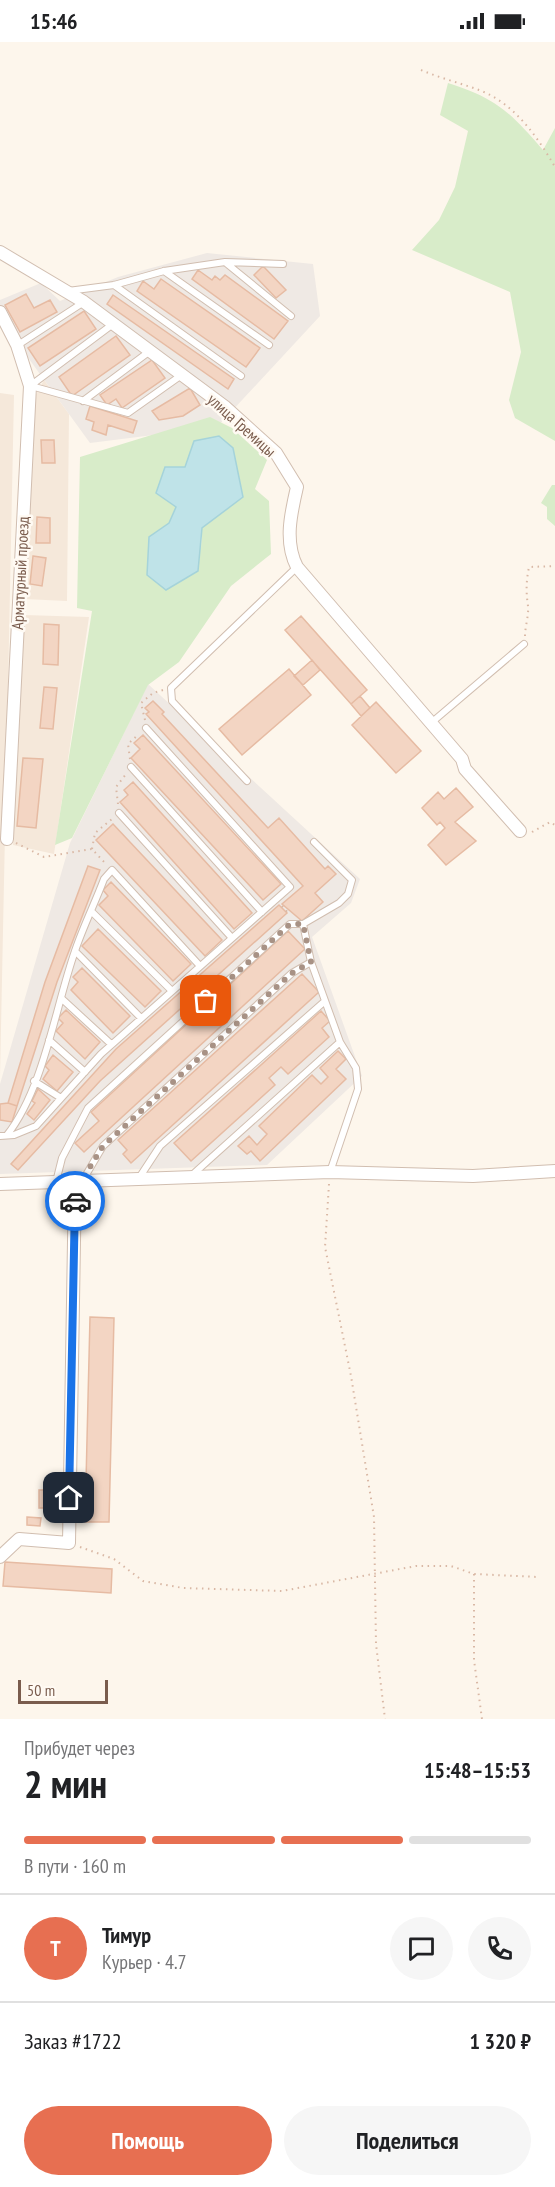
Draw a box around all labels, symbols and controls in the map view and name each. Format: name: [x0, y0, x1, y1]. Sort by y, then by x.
text: 15:46: [30, 7, 78, 35]
street label: улица Гремицы: [204, 389, 280, 461]
street label: Арматурный проезд: [7, 516, 33, 630]
pin: [180, 975, 231, 1026]
icon: bag: [189, 984, 222, 1017]
courier: [45, 1171, 105, 1231]
icon: car: [59, 1185, 92, 1218]
pin: [43, 1472, 94, 1523]
icon: home: [52, 1481, 85, 1514]
scale bar: [18, 1677, 108, 1704]
text: 50 m: [27, 1680, 55, 1700]
text: Прибудет через: [24, 1735, 135, 1761]
text: 15:48–15:53: [424, 1756, 531, 1784]
text: 2 мин: [24, 1758, 107, 1809]
text: В пути · 160 m: [24, 1853, 126, 1879]
button: chat: [390, 1917, 453, 1980]
button: phone: [468, 1917, 531, 1980]
text: Тимур: [102, 1921, 151, 1949]
text: Т: [50, 1934, 61, 1962]
text: Курьер · 4.7: [102, 1949, 187, 1975]
text: Заказ #1722: [24, 2027, 122, 2055]
text: 1 320 ₽: [469, 2027, 531, 2055]
button: Помощь: [24, 2106, 272, 2175]
button: Поделиться: [284, 2106, 531, 2175]

